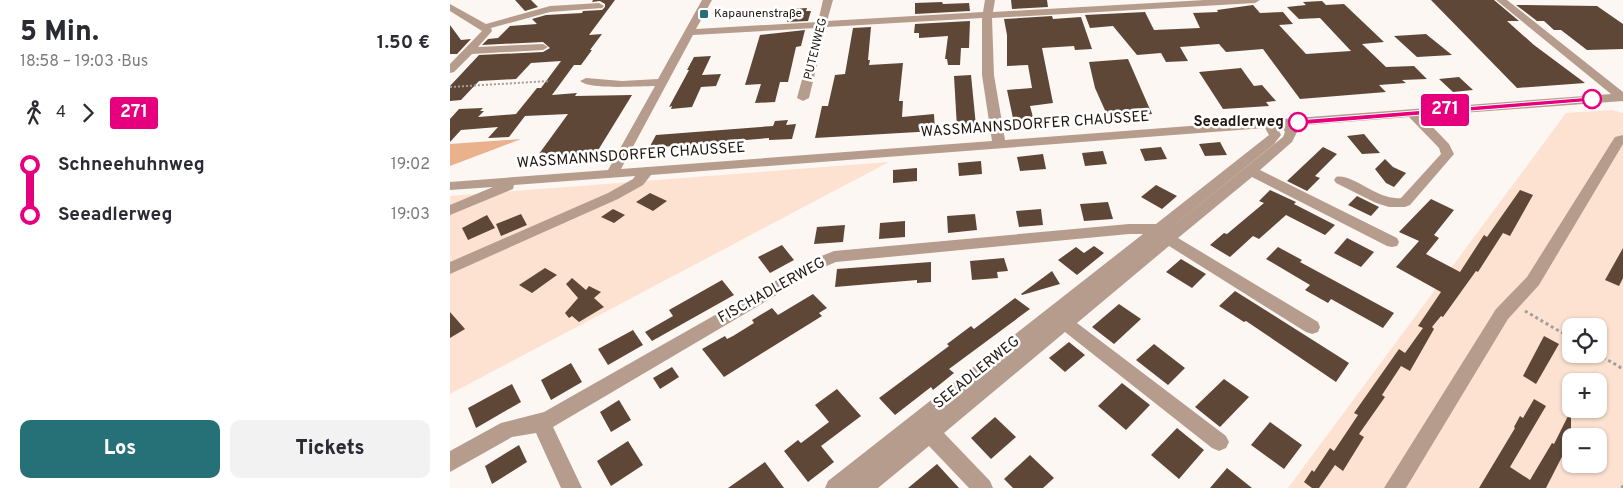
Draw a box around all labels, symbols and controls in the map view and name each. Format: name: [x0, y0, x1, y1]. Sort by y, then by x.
place label: Kapaunenstraße: [714, 6, 802, 22]
marker: Kapaunenstraße: [698, 8, 710, 20]
text: 5 Min.: [20, 15, 99, 51]
street label: PUTENWEG: [801, 16, 831, 82]
text: 1.50 €: [377, 31, 430, 55]
text: 18:58 – 19:03 · Bus: [20, 52, 148, 72]
unlabelled marker: [1582, 89, 1602, 109]
line badge: 271: [1416, 94, 1474, 126]
text: 271: [1431, 98, 1459, 121]
icon: walk: [20, 99, 48, 127]
icon: forward: [74, 99, 102, 127]
text: 271: [120, 101, 148, 124]
text: 4: [56, 103, 66, 123]
street label: WASSMANNSDORFER CHAUSSEE: [920, 108, 1150, 142]
marker: Seeadlerweg: [1288, 112, 1308, 132]
place label: Seeadlerweg: [1194, 113, 1284, 132]
street label: WASSMANNSDORFER CHAUSSEE: [516, 139, 746, 173]
text: Schneehuhnweg: [58, 153, 205, 177]
text: 19:02: [391, 155, 430, 175]
text: Seeadlerweg: [58, 203, 173, 227]
text: 19:03: [391, 205, 430, 225]
street label: FISCHADLERWEG: [715, 254, 829, 328]
map controls: [1562, 318, 1607, 473]
button: locate: [1562, 318, 1607, 363]
street label: SEEADLERWEG: [930, 332, 1024, 414]
button: +: [1562, 373, 1607, 418]
button: Los: [20, 420, 220, 478]
button: Tickets: [230, 420, 430, 478]
button: −: [1562, 428, 1607, 473]

